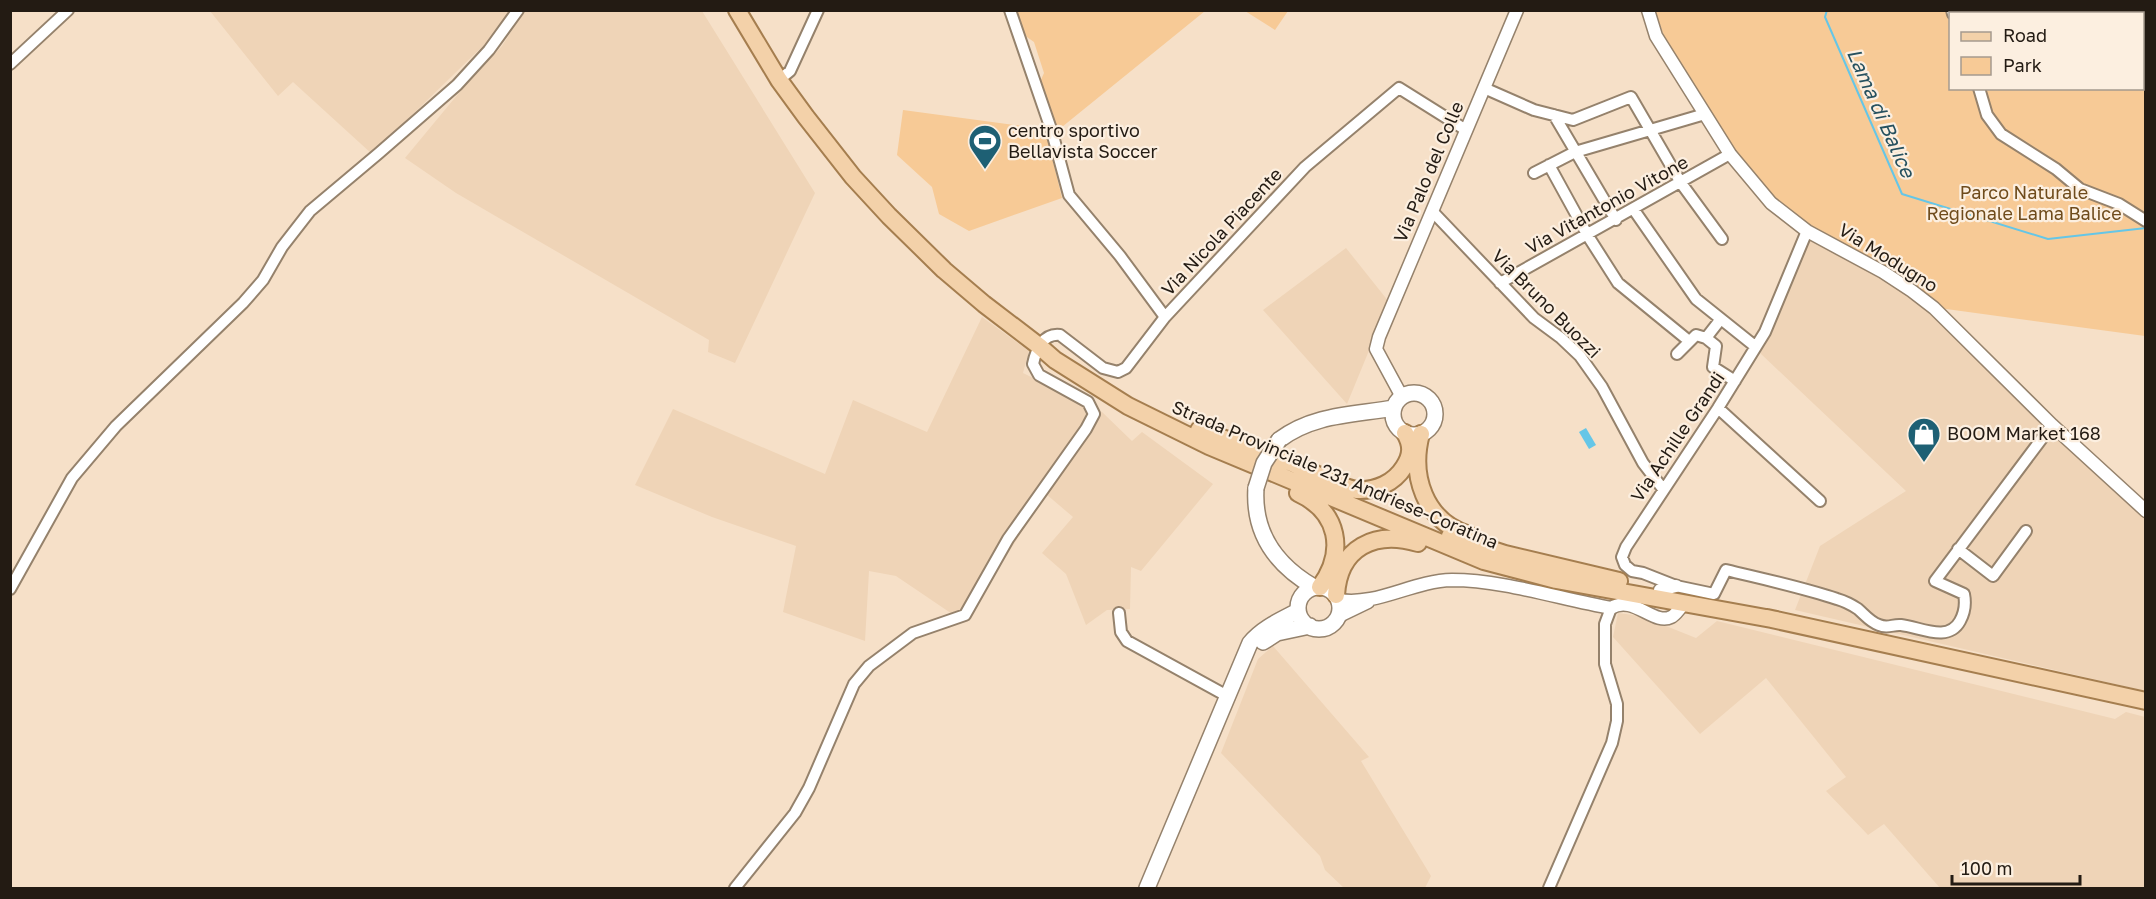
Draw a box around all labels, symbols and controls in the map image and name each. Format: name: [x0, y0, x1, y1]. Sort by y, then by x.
legend: [1949, 12, 2144, 90]
text: Road: [2003, 24, 2047, 46]
water label: Lama di Balice: [1843, 44, 1922, 182]
text: Park: [2003, 54, 2042, 76]
street label: Via Palo del Colle: [1388, 98, 1468, 245]
place label: centro sportivo Bellavista Soccer: [1008, 119, 1158, 162]
sports icon: centro sportivo Bellavista Soccer: [967, 123, 1003, 170]
street label: Via Vitantonio Vitone: [1521, 150, 1692, 258]
street label: Via Nicola Piacente: [1156, 163, 1286, 300]
park label: Parco Naturale Regionale Lama Balice: [1926, 181, 2122, 224]
street label: Via Modugno: [1835, 218, 1942, 296]
street label: Via Bruno Buozzi: [1488, 244, 1606, 362]
street label: Via Achille Grandi: [1626, 367, 1729, 506]
street label: Strada Provinciale 231 Andriese-Coratina: [1169, 395, 1502, 553]
shop icon: BOOM Market 168: [1906, 416, 1942, 463]
place label: BOOM Market 168: [1947, 422, 2101, 444]
scale bar: [1952, 848, 2080, 886]
text: 100 m: [1961, 857, 2012, 879]

